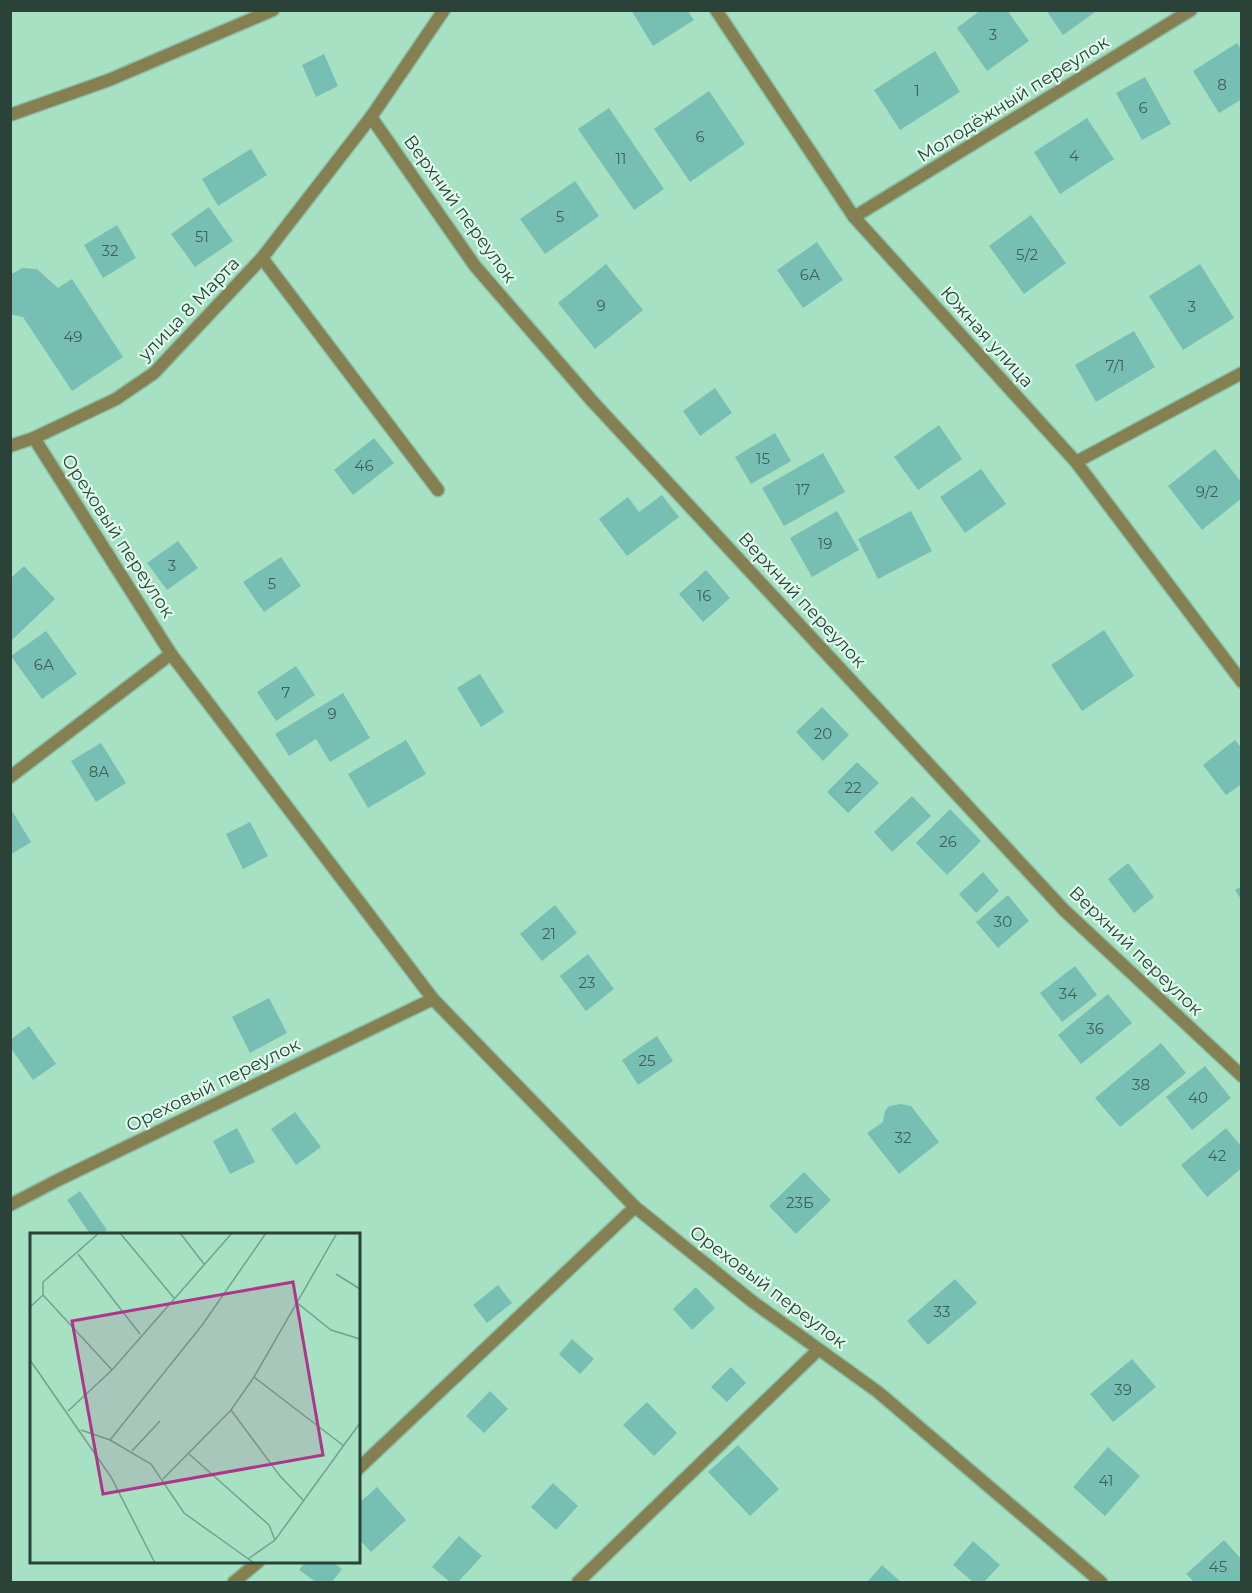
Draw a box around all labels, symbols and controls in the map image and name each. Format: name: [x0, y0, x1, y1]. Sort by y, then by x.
house number: 3: [989, 25, 997, 44]
street label: Молодёжный переулок: [913, 31, 1113, 167]
house number: 8: [1217, 75, 1227, 94]
house number: 1: [914, 81, 920, 100]
house number: 6: [1138, 98, 1148, 117]
house number: 6: [695, 127, 705, 146]
street label: Верхний переулок: [399, 131, 521, 288]
house number: 4: [1069, 146, 1079, 165]
house number: 11: [616, 149, 626, 168]
house number: 5: [556, 207, 564, 226]
house number: 51: [195, 227, 209, 246]
house number: 32: [102, 241, 118, 260]
house number: 5/2: [1016, 245, 1038, 264]
street label: улица 8 Марта: [133, 252, 244, 366]
house number: 6А: [800, 265, 820, 284]
street label: Южная улица: [936, 282, 1038, 392]
house number: 9: [596, 296, 606, 315]
house number: 3: [1188, 297, 1196, 316]
house number: 49: [64, 327, 82, 346]
house number: 7/1: [1105, 356, 1125, 375]
house number: 15: [756, 449, 770, 468]
street label: Ореховый переулок: [57, 450, 179, 622]
house number: 46: [354, 456, 374, 475]
house number: 17: [796, 480, 810, 499]
house number: 9/2: [1196, 482, 1218, 501]
street label: Верхний переулок: [734, 528, 871, 673]
house number: 19: [818, 534, 832, 553]
house number: 3: [168, 556, 176, 575]
house number: 5: [268, 574, 276, 593]
house number: 16: [697, 586, 711, 605]
house number: 6А: [34, 655, 54, 674]
house number: 7: [282, 683, 291, 702]
house number: 9: [327, 704, 337, 723]
house number: 20: [814, 724, 832, 743]
house number: 8А: [89, 762, 109, 781]
house number: 22: [844, 778, 862, 797]
house number: 26: [939, 832, 957, 851]
street label: Верхний переулок: [1065, 882, 1208, 1021]
house number: 30: [994, 912, 1012, 931]
house number: 21: [542, 924, 556, 943]
house number: 23: [579, 973, 595, 992]
house number: 34: [1059, 984, 1077, 1003]
house number: 36: [1086, 1019, 1104, 1038]
street label: Ореховый переулок: [122, 1033, 304, 1137]
house number: 25: [638, 1051, 656, 1070]
house number: 38: [1132, 1075, 1150, 1094]
house number: 40: [1188, 1088, 1208, 1107]
house number: 32: [895, 1128, 911, 1147]
house number: 42: [1208, 1146, 1226, 1165]
house number: 23Б: [786, 1193, 814, 1212]
street label: Ореховый переулок: [685, 1221, 851, 1354]
inset map: [30, 1233, 360, 1563]
house number: 33: [934, 1302, 950, 1321]
house number: 39: [1114, 1380, 1132, 1399]
house number: 41: [1099, 1471, 1113, 1490]
house number: 45: [1209, 1557, 1227, 1576]

